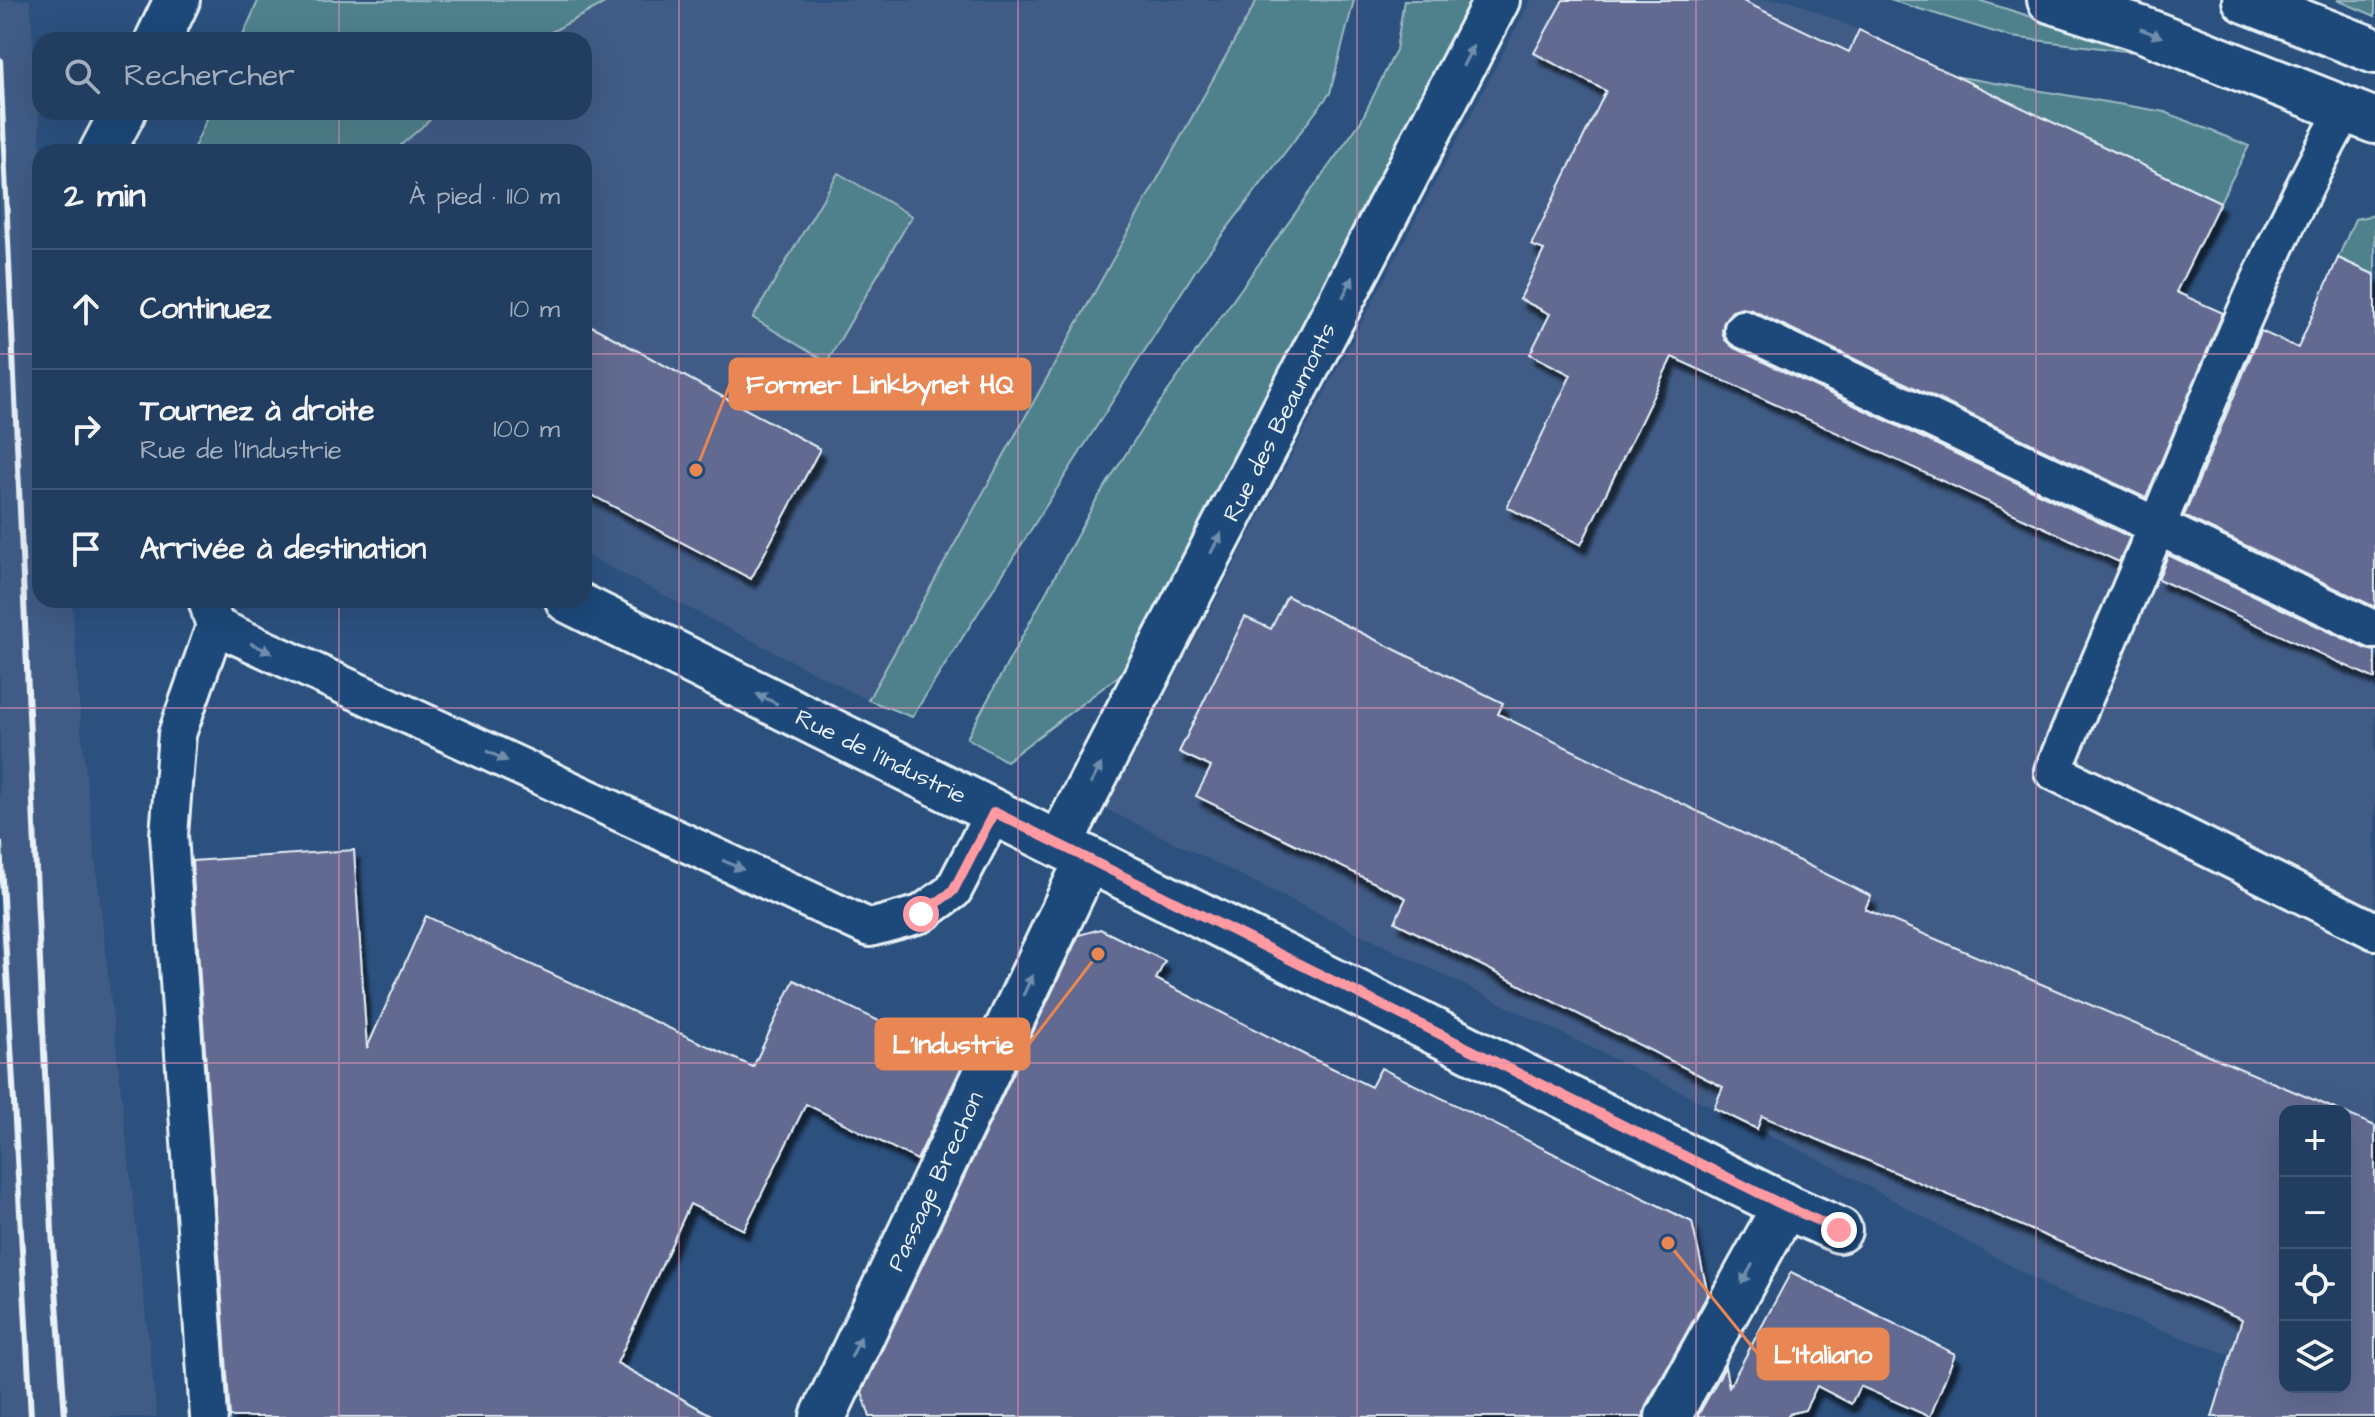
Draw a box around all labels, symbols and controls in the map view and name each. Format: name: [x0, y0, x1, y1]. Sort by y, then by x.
one-way arrow: [2139, 27, 2163, 40]
search box: [32, 32, 592, 120]
one-way arrow: [1461, 45, 1474, 68]
icon: search: [60, 54, 104, 98]
text: Rechercher: [124, 55, 295, 97]
text: 2 min: [64, 172, 146, 220]
text: À pied · 110 m: [409, 178, 560, 214]
one-way arrow: [1342, 276, 1355, 299]
icon: ahead: [64, 287, 108, 331]
text: Continuez: [140, 288, 271, 330]
text: 10 m: [510, 291, 560, 327]
street label: Rue des Beaumonts: [1215, 317, 1345, 528]
callout: Former Linkbynet HQ: [730, 359, 1030, 409]
text: Former Linkbynet HQ: [746, 367, 1015, 406]
text: Tournez à droite: [140, 390, 374, 432]
icon: right: [64, 407, 108, 451]
text: 100 m: [493, 411, 560, 447]
text: Rue de l'Industrie: [140, 432, 342, 468]
icon: arrive: [64, 527, 108, 571]
text: Arrivée à destination: [140, 528, 426, 570]
one-way arrow: [1210, 532, 1223, 555]
one-way arrow: [249, 641, 273, 654]
one-way arrow: [756, 693, 779, 706]
street label: Rue de l'Industrie: [789, 701, 972, 813]
one-way arrow: [485, 749, 509, 763]
one-way arrow: [1089, 762, 1103, 785]
one-way arrow: [721, 858, 745, 872]
route start: [903, 896, 939, 932]
one-way arrow: [1021, 974, 1035, 997]
callout: L'Industrie: [876, 1019, 1029, 1069]
text: L'Industrie: [892, 1027, 1014, 1063]
street label: Passage Brechon: [879, 1086, 993, 1277]
map controls: [2279, 1105, 2351, 1393]
button: +: [2279, 1105, 2351, 1177]
button: −: [2279, 1177, 2351, 1249]
route end: [1821, 1212, 1857, 1248]
button: locate: [2279, 1249, 2351, 1321]
one-way arrow: [1740, 1263, 1754, 1285]
button: layers: [2279, 1321, 2351, 1393]
callout: L'Italiano: [1758, 1329, 1888, 1379]
one-way arrow: [849, 1335, 863, 1358]
text: L'Italiano: [1774, 1337, 1873, 1373]

